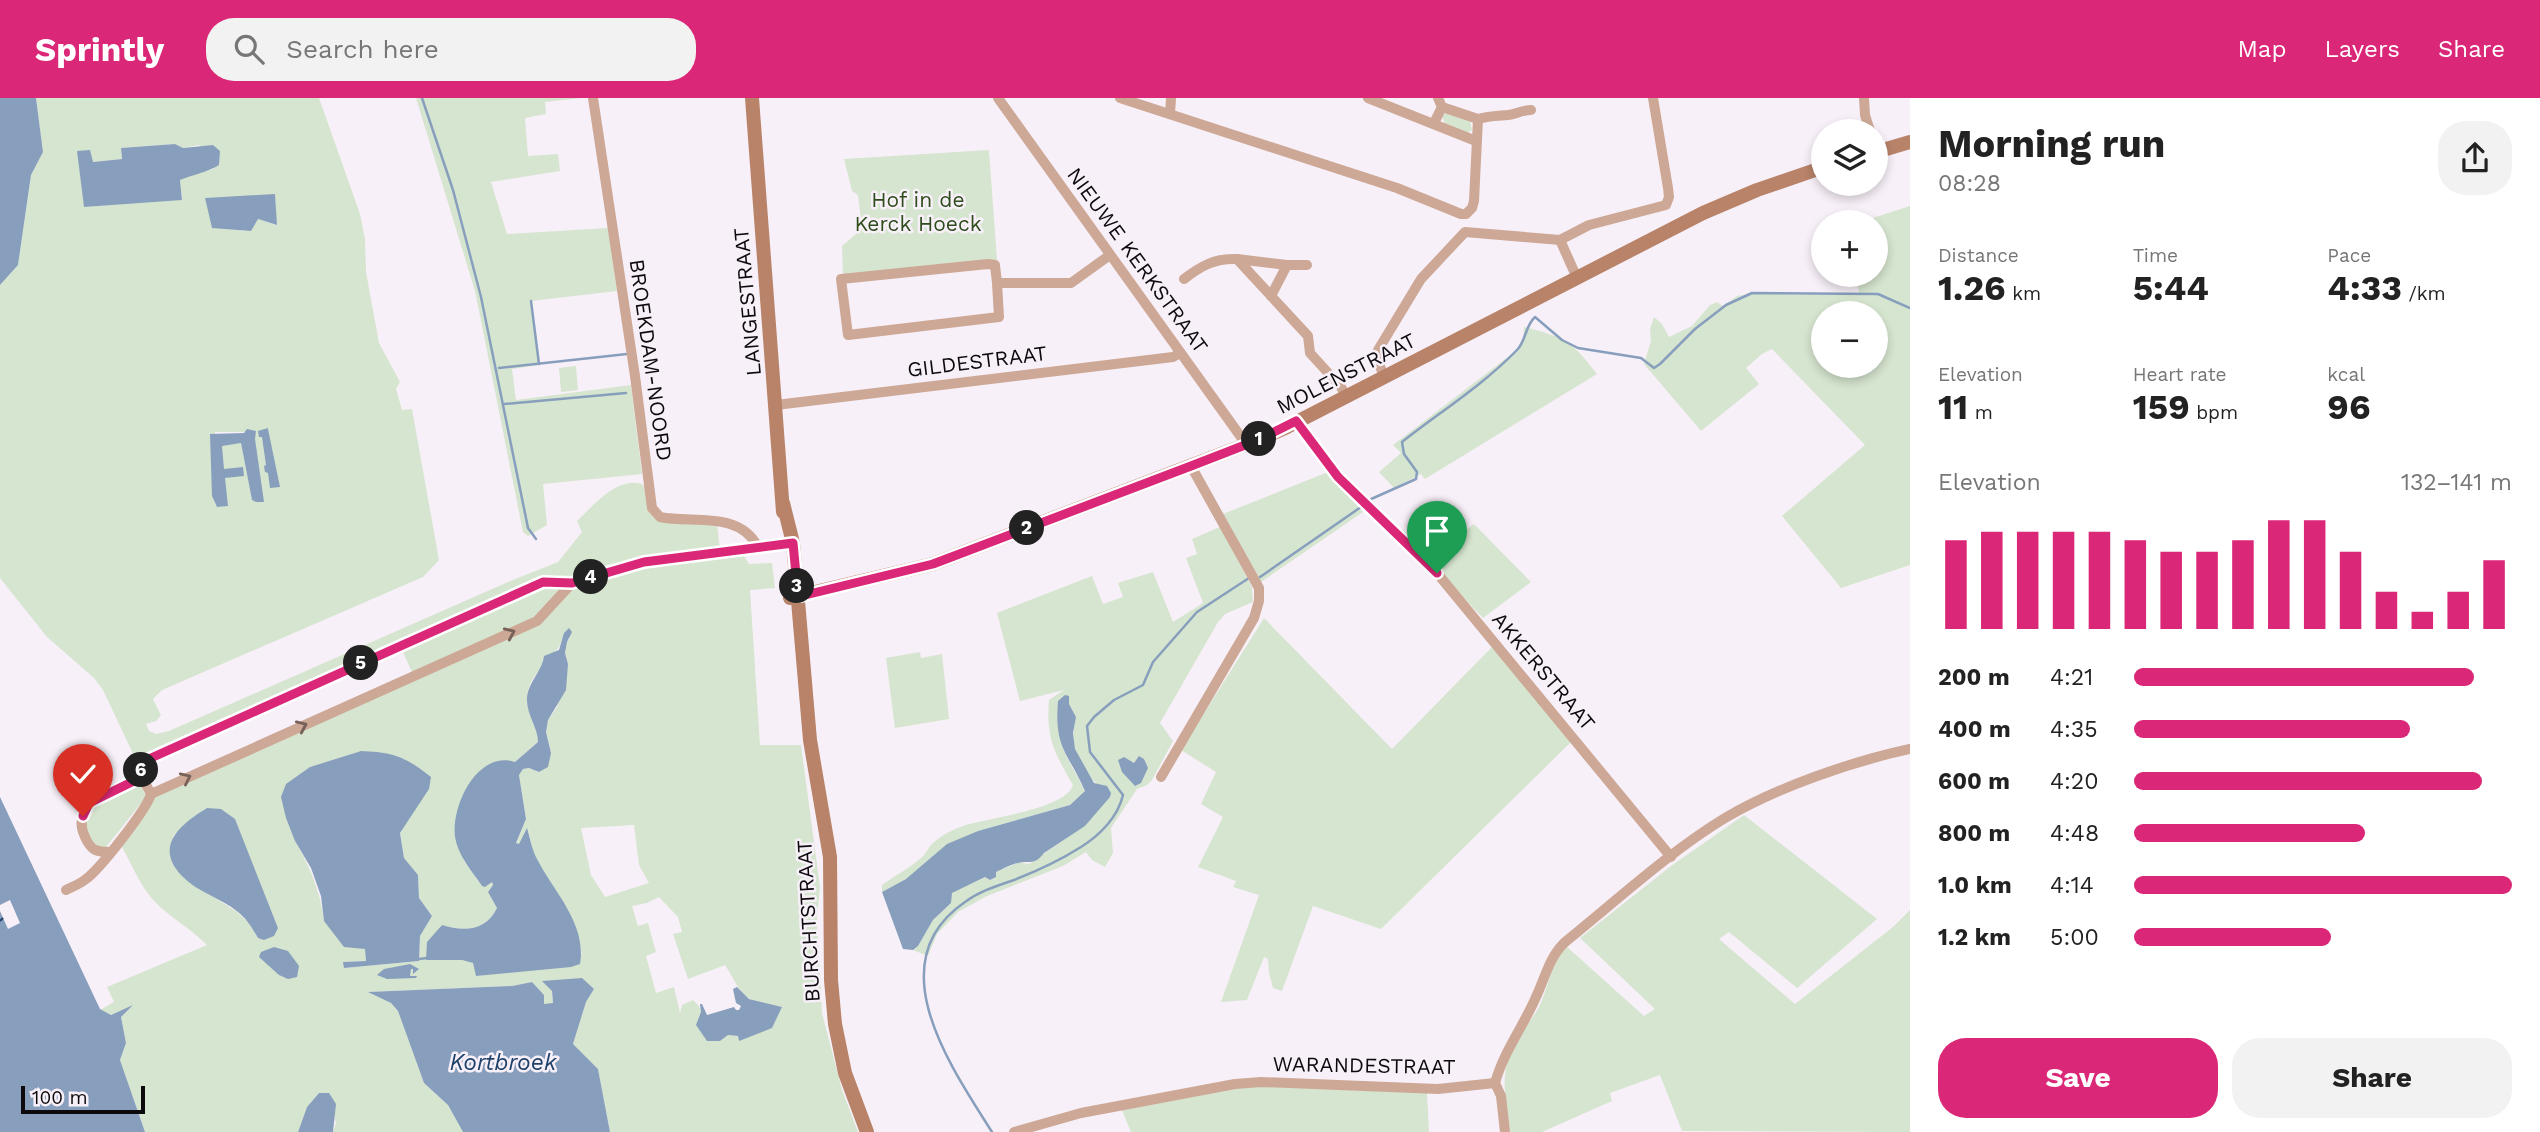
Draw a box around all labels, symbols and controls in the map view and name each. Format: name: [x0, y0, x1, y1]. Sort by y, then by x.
search box: [206, 18, 696, 81]
text: Sprintly: [35, 30, 164, 69]
icon: search: [230, 30, 268, 68]
text: Search here: [286, 34, 439, 64]
text: Map: [2238, 35, 2286, 63]
text: Layers: [2324, 35, 2400, 63]
text: Share: [2438, 35, 2505, 63]
map controls: [1811, 119, 1888, 378]
button: layers: [1811, 119, 1888, 196]
button: share: [2438, 121, 2512, 195]
text: Morning run: [1938, 122, 2165, 166]
street label: NIEUWE KERKSTRAAT: [1062, 162, 1214, 358]
text: 08:28: [1938, 170, 2001, 197]
park label: Hof in de Kerck Hoeck: [854, 187, 982, 236]
button: +: [1811, 210, 1888, 287]
street label: LANGESTRAAT: [728, 227, 766, 377]
text: Distance: [1938, 244, 2019, 267]
text: Time: [2133, 244, 2178, 267]
text: Pace: [2327, 244, 2371, 267]
street label: BROEKDAM-NOORD: [624, 257, 678, 463]
text: 1.26: [1938, 267, 2006, 309]
text: 5:44: [2133, 267, 2209, 309]
text: 4:33: [2327, 267, 2402, 309]
text: km: [2006, 282, 2041, 305]
text: /km: [2402, 282, 2446, 305]
button: −: [1811, 301, 1888, 378]
street label: MOLENSTRAAT: [1272, 327, 1420, 419]
street label: GILDESTRAAT: [906, 340, 1049, 382]
text: Elevation: [1938, 363, 2023, 386]
text: Heart rate: [2133, 363, 2227, 386]
text: kcal: [2327, 363, 2365, 386]
text: 11: [1938, 386, 1968, 428]
text: 159: [2133, 386, 2190, 428]
text: 96: [2327, 386, 2370, 428]
text: m: [1968, 401, 1993, 424]
text: bpm: [2190, 401, 2238, 424]
pin: 1: [1242, 422, 1276, 456]
text: 1: [1254, 427, 1263, 450]
text: Elevation: [1938, 469, 2041, 496]
text: 132–141 m: [2401, 469, 2512, 496]
pin: [1407, 501, 1467, 573]
pin: 2: [1010, 510, 1044, 546]
icon: arrive: [1418, 512, 1456, 550]
text: 2: [1021, 516, 1032, 539]
pin: 4: [574, 560, 608, 594]
text: 4: [584, 565, 597, 588]
pin: 3: [780, 568, 814, 603]
text: 3: [791, 574, 802, 597]
street label: AKKERSTRAAT: [1487, 607, 1601, 735]
one-way arrow: [503, 627, 515, 641]
pin: 5: [344, 646, 378, 680]
text: 5: [355, 651, 366, 674]
text: 200 m: [1938, 664, 2010, 691]
text: 4:21: [2050, 664, 2093, 691]
text: 400 m: [1938, 716, 2011, 743]
text: 4:35: [2050, 716, 2098, 743]
one-way arrow: [295, 720, 308, 734]
pin: [53, 744, 113, 816]
pin: 6: [124, 752, 158, 788]
icon: check: [64, 755, 102, 793]
text: 6: [135, 758, 146, 781]
text: 600 m: [1938, 768, 2010, 795]
text: 4:20: [2050, 768, 2099, 795]
one-way arrow: [179, 772, 191, 786]
text: 800 m: [1938, 820, 2010, 847]
text: 4:48: [2050, 820, 2099, 847]
street label: BURCHTSTRAAT: [791, 839, 825, 1003]
text: 1.0 km: [1938, 872, 2012, 899]
text: 4:14: [2050, 872, 2094, 899]
text: 1.2 km: [1938, 924, 2011, 951]
text: 5:00: [2050, 924, 2099, 951]
button: Save: [1938, 1038, 2218, 1118]
button: Share: [2232, 1038, 2512, 1118]
water label: Kortbroek: [450, 1049, 558, 1076]
street label: WARANDESTRAAT: [1272, 1051, 1456, 1079]
scale bar: [21, 1083, 145, 1115]
text: 100 m: [32, 1086, 88, 1109]

